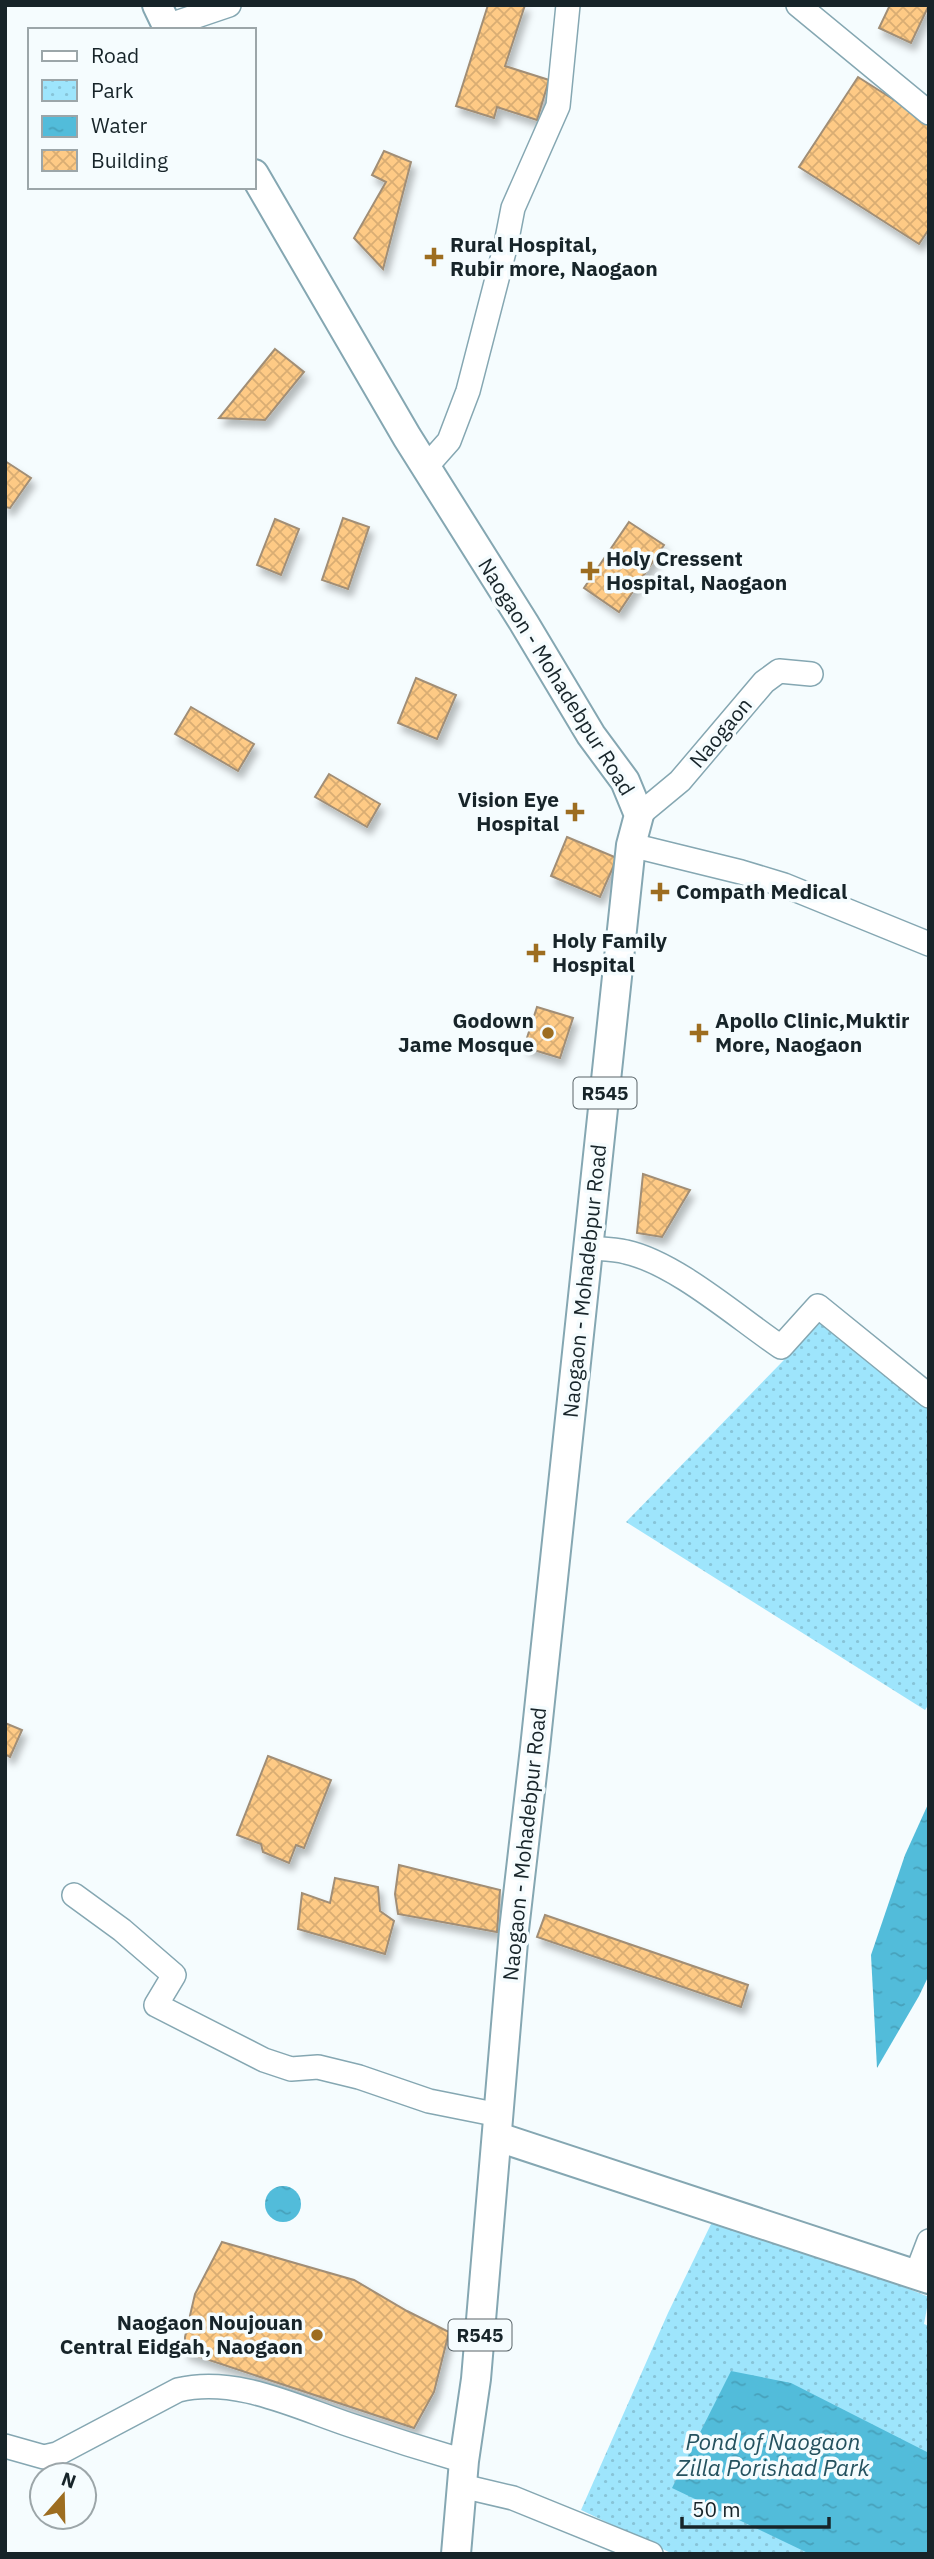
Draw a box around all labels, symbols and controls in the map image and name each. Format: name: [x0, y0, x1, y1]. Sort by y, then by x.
legend: [28, 28, 256, 189]
text: Road: [91, 41, 139, 69]
text: Park: [91, 76, 134, 104]
text: Water: [91, 111, 148, 139]
text: Building: [91, 146, 168, 174]
place label: Rural Hospital, Rubir more, Naogaon: [450, 230, 658, 282]
marker: Rural Hospital, Rubir more, Naogaon: [424, 247, 444, 267]
place label: Holy Cressent Hospital, Naogaon: [606, 544, 787, 596]
street label: Naogaon - Mohadebpur Road: [472, 552, 642, 800]
marker: Holy Cressent Hospital, Naogaon: [580, 561, 600, 581]
street label: Naogaon: [683, 691, 758, 773]
place label: Vision Eye Hospital: [458, 785, 559, 837]
marker: Vision Eye Hospital: [565, 802, 585, 822]
place label: Compath Medical: [676, 877, 847, 905]
marker: Compath Medical: [650, 882, 670, 902]
place label: Holy Family Hospital: [552, 926, 668, 978]
marker: Holy Family Hospital: [526, 943, 546, 963]
place label: Godown Jame Mosque: [398, 1006, 534, 1058]
place label: Apollo Clinic,Muktir More, Naogaon: [715, 1006, 910, 1058]
marker: Apollo Clinic,Muktir More, Naogaon: [689, 1023, 709, 1043]
marker: Godown Jame Mosque: [540, 1025, 556, 1041]
road number: R545: [574, 1078, 636, 1108]
street label: Naogaon - Mohadebpur Road: [556, 1143, 612, 1419]
street label: Naogaon - Mohadebpur Road: [496, 1706, 552, 1982]
place label: Naogaon Noujouan Central Eidgah, Naogaon: [60, 2308, 303, 2360]
road number: R545: [448, 2320, 512, 2350]
marker: Naogaon Noujouan Central Eidgah, Naogaon: [309, 2327, 325, 2343]
water label: Pond of Naogaon Zilla Porishad Park: [675, 2426, 871, 2482]
north arrow: [28, 2461, 98, 2531]
text: N: [58, 2466, 79, 2494]
scale bar: [682, 2486, 829, 2530]
text: 50 m: [692, 2495, 741, 2523]

